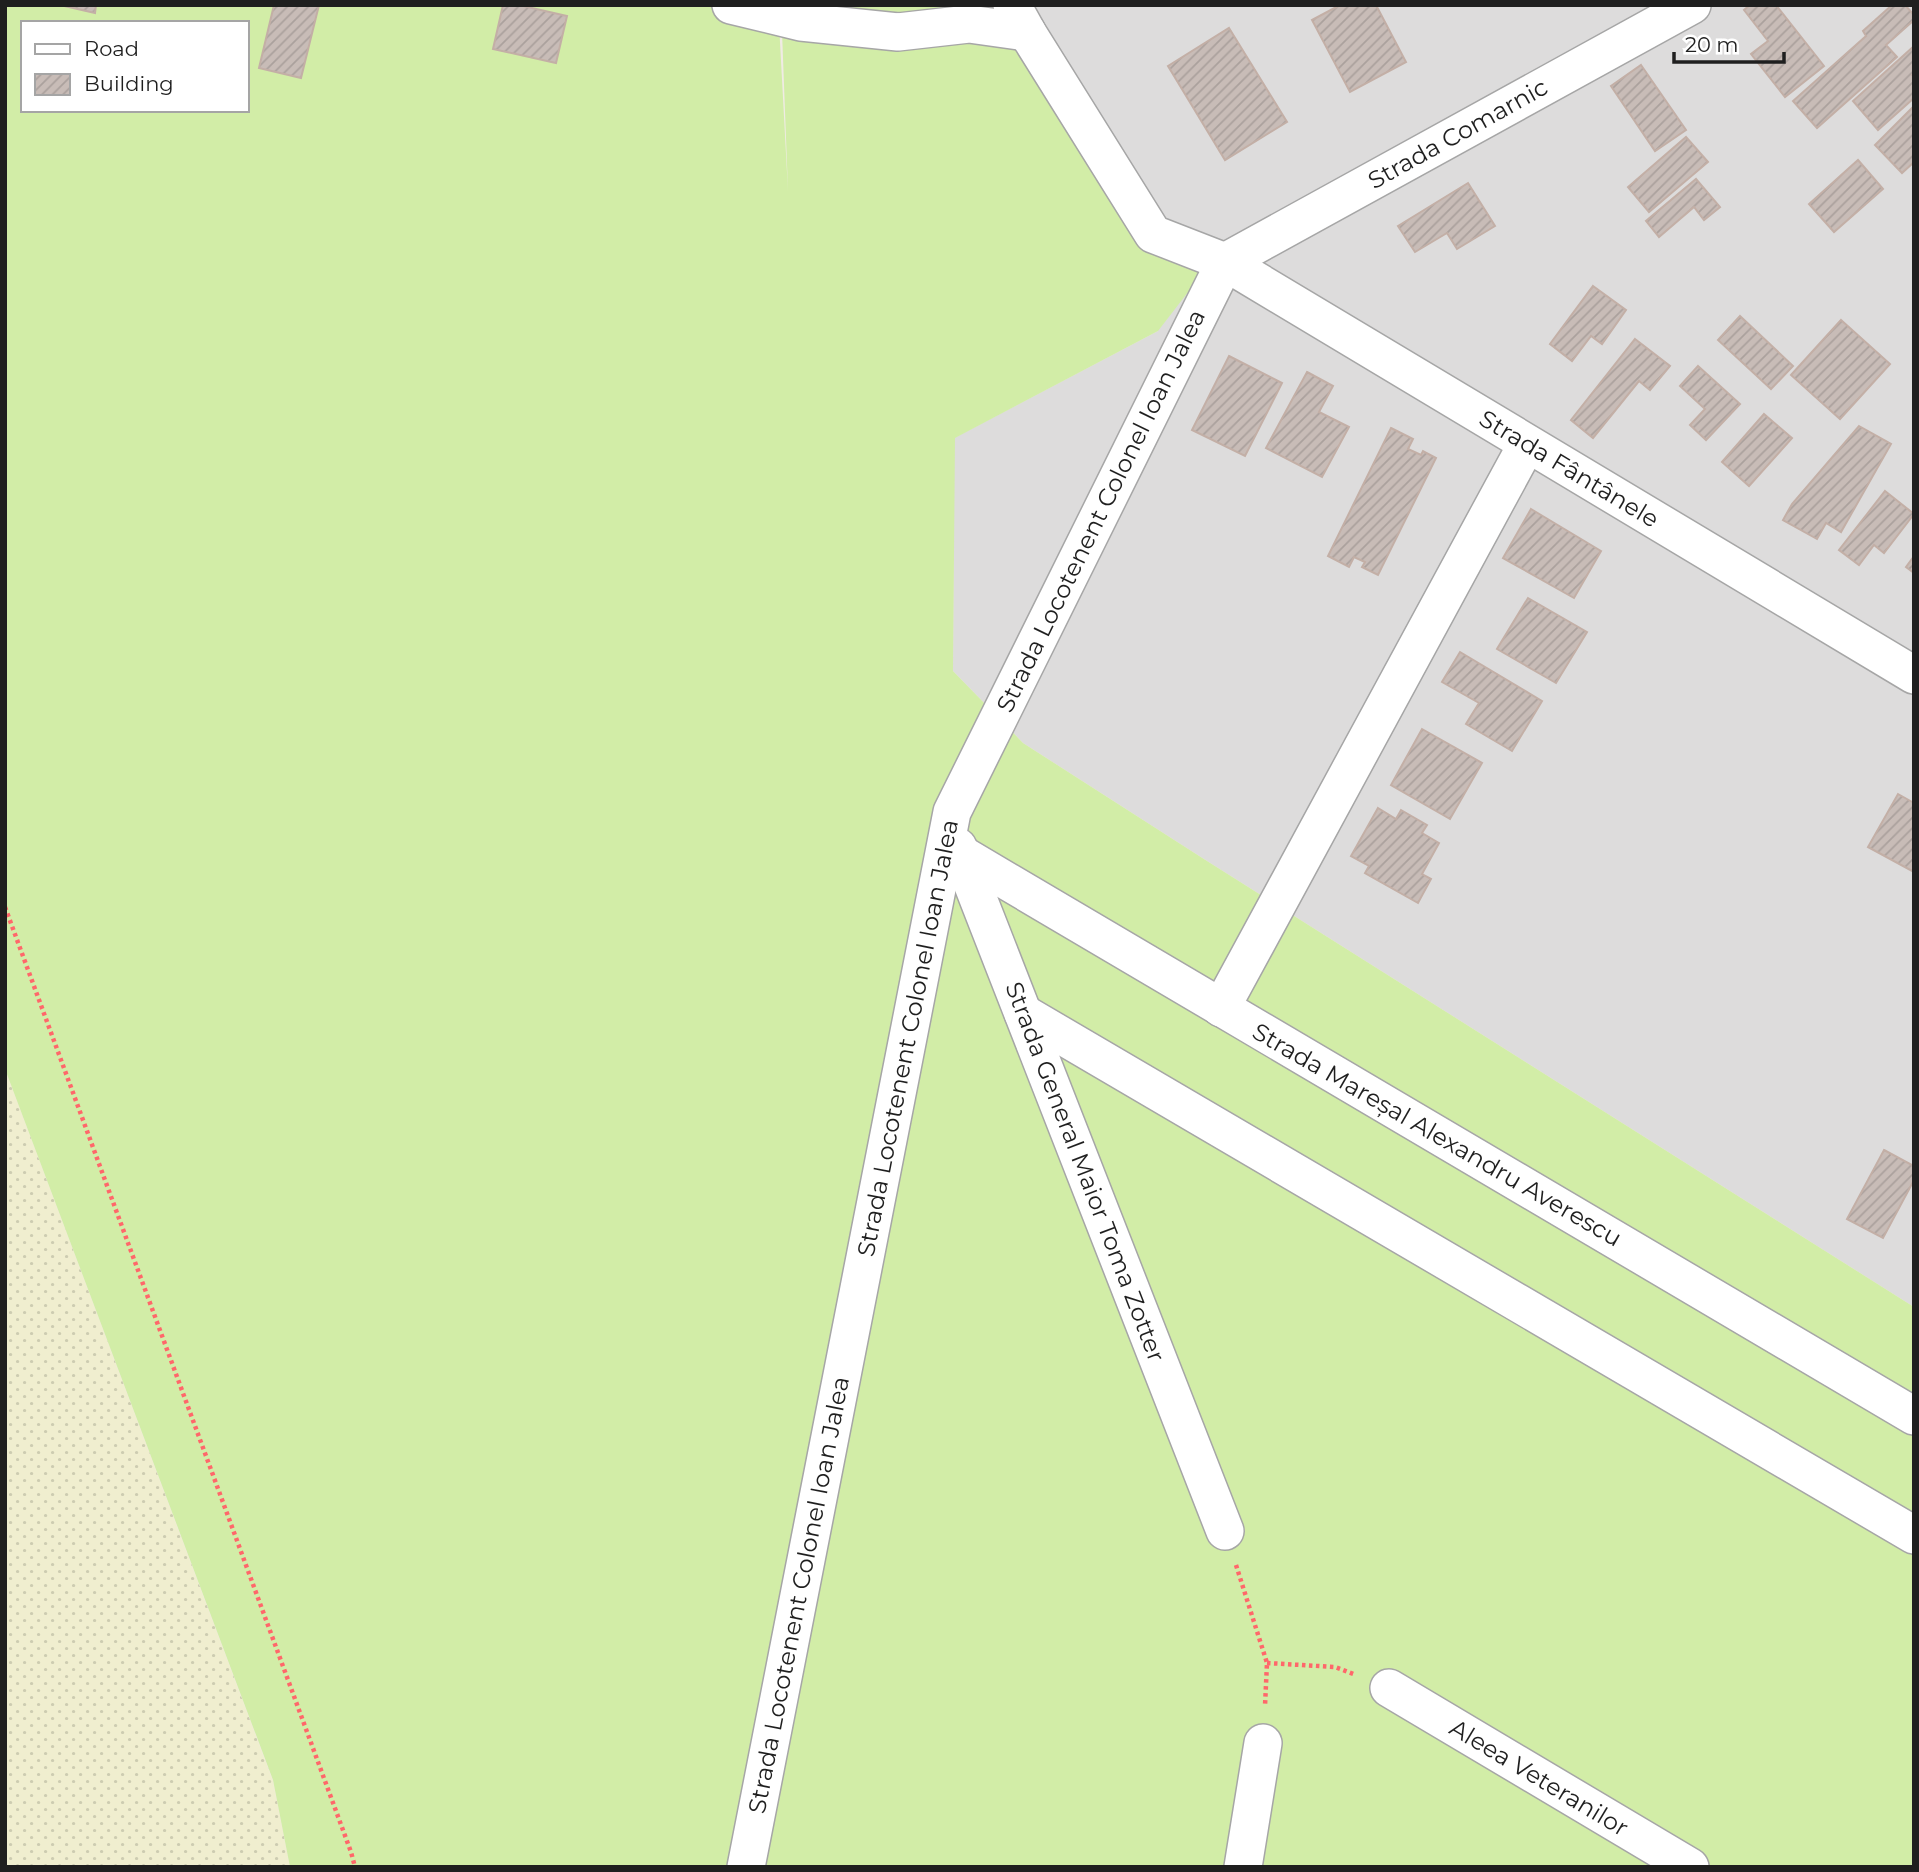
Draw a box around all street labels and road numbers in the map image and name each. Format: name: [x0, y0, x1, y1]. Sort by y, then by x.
street label: Strada Comarnic: [1363, 72, 1553, 195]
street label: Strada Locotenent Colonel Ioan Jalea: [990, 305, 1211, 717]
street label: Strada Fântânele: [1474, 404, 1664, 534]
street label: Strada Locotenent Colonel Ioan Jalea: [851, 817, 964, 1259]
street label: Strada General Maior Toma Zotter: [999, 978, 1171, 1366]
street label: Strada Mareșal Alexandru Averescu: [1247, 1017, 1627, 1253]
street label: Strada Locotenent Colonel Ioan Jalea: [742, 1374, 855, 1816]
street label: Aleea Veteranilor: [1445, 1713, 1634, 1842]

